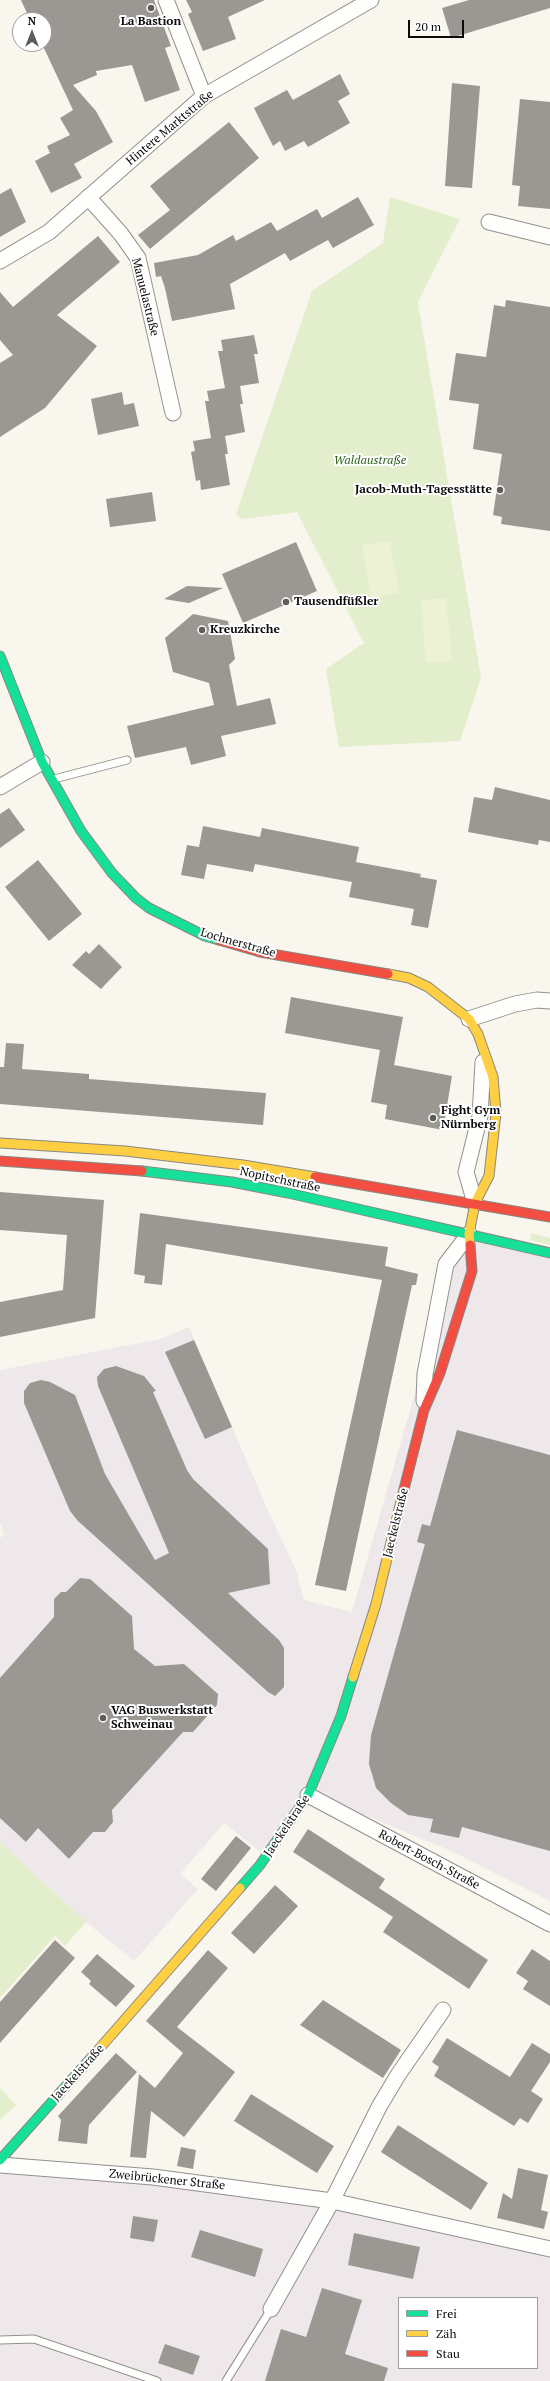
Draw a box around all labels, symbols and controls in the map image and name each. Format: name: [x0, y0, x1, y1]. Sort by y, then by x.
marker: La Bastion: [146, 3, 156, 13]
north arrow: [12, 12, 52, 52]
scale bar: [410, 12, 466, 38]
text: N: [28, 14, 36, 28]
place label: La Bastion: [121, 15, 181, 29]
text: 20 m: [415, 19, 441, 34]
street label: Hintere Marktstraße: [124, 87, 216, 169]
street label: Manuelastraße: [128, 256, 162, 338]
park label: Waldaustraße: [334, 454, 406, 468]
place label: Jacob-Muth-Tagesstätte: [355, 483, 492, 497]
marker: Jacob-Muth-Tagesstätte: [495, 485, 505, 495]
place label: Tausendfüßler: [294, 595, 379, 609]
marker: Tausendfüßler: [281, 597, 291, 607]
place label: Kreuzkirche: [210, 623, 280, 637]
marker: Kreuzkirche: [197, 625, 207, 635]
street label: Lochnerstraße: [199, 925, 277, 961]
place label: Fight Gym Nürnberg: [441, 1104, 500, 1132]
marker: Fight Gym Nürnberg: [428, 1113, 438, 1123]
street label: Nopitschstraße: [238, 1164, 322, 1196]
street label: Jaeckelstraße: [380, 1487, 412, 1559]
place label: VAG Buswerkstatt Schweinau: [111, 1704, 213, 1732]
marker: VAG Buswerkstatt Schweinau: [98, 1713, 108, 1723]
street label: Jaeckelstraße: [261, 1792, 313, 1860]
street label: Robert-Bosch-Straße: [376, 1827, 482, 1893]
street label: Jaeckelstraße: [49, 2042, 107, 2104]
street label: Zweibrückener Straße: [108, 2167, 226, 2193]
legend: [398, 2297, 538, 2369]
text: Frei: [436, 2306, 457, 2321]
text: Zäh: [436, 2326, 456, 2341]
text: Stau: [436, 2346, 460, 2361]

